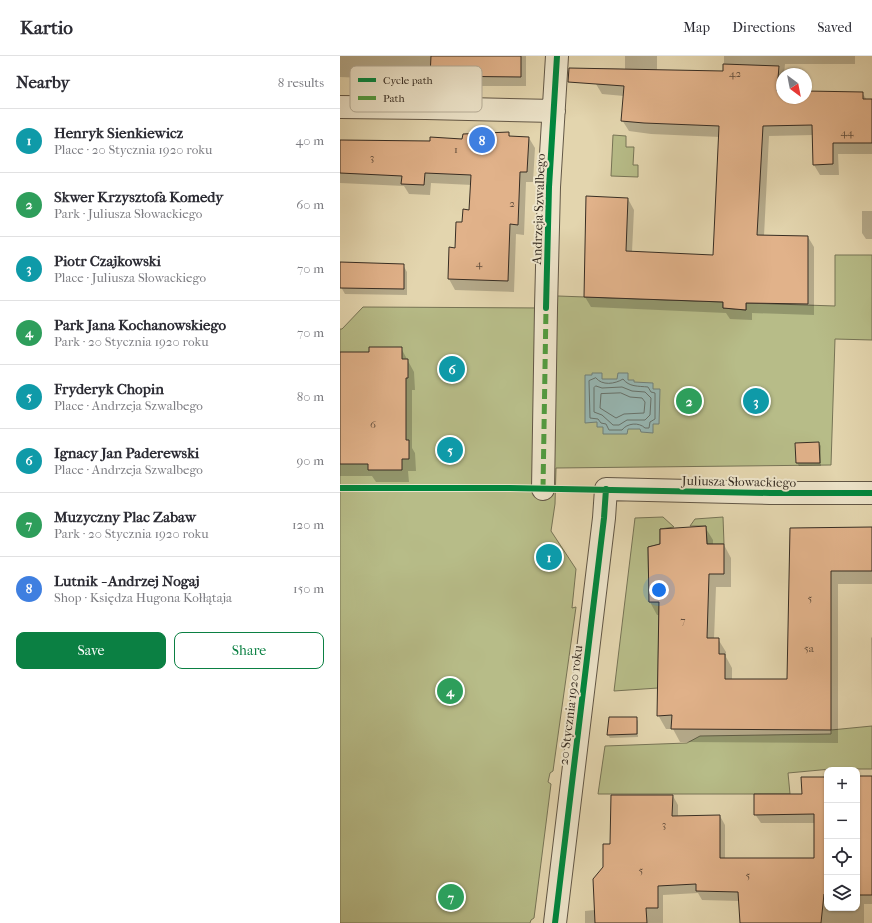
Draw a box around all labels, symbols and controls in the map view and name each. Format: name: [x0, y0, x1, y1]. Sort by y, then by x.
text: Kartio: [20, 17, 73, 39]
text: Map: [683, 19, 710, 36]
text: Directions: [732, 19, 795, 36]
text: Saved: [817, 19, 852, 36]
legend: [350, 66, 482, 112]
house number: 42: [729, 67, 741, 80]
north arrow: [776, 68, 812, 104]
text: Nearby: [16, 72, 70, 92]
text: Cycle path: [383, 74, 434, 87]
text: 8 results: [278, 75, 324, 90]
text: Path: [383, 92, 406, 105]
text: Henryk Sienkiewicz: [54, 124, 183, 142]
pin: 8: [469, 125, 495, 155]
house number: 44: [840, 126, 854, 139]
text: 1: [27, 133, 31, 148]
text: 40 m: [296, 133, 324, 148]
text: Place · 20 Stycznia 1920 roku: [54, 142, 212, 157]
house number: 1: [454, 143, 458, 156]
house number: 3: [370, 151, 374, 164]
street label: Andrzeja Szwalbego: [529, 153, 548, 266]
text: Skwer Krzysztofa Komedy: [54, 188, 223, 206]
text: 2: [26, 197, 32, 212]
text: 60 m: [296, 197, 324, 212]
house number: 2: [509, 197, 515, 210]
text: Park · Juliusza Słowackiego: [54, 206, 202, 221]
text: Piotr Czajkowski: [54, 252, 161, 270]
house number: 4: [476, 257, 483, 270]
text: 3: [26, 261, 32, 276]
text: 70 m: [297, 261, 324, 276]
text: Place · Juliusza Słowackiego: [54, 270, 206, 285]
text: Park Jana Kochanowskiego: [54, 316, 226, 334]
text: 4: [25, 325, 33, 340]
text: 70 m: [297, 325, 324, 340]
text: Park · 20 Stycznia 1920 roku: [54, 334, 209, 349]
pin: 6: [439, 354, 465, 384]
text: Fryderyk Chopin: [54, 380, 164, 398]
pin: 2: [676, 386, 702, 416]
pin: 3: [743, 386, 769, 416]
text: 5: [26, 389, 32, 404]
text: 80 m: [297, 389, 324, 404]
text: Place · Andrzeja Szwalbego: [54, 398, 203, 413]
house number: 6: [370, 418, 376, 431]
pin: 5: [437, 435, 463, 465]
text: Ignacy Jan Paderewski: [54, 444, 199, 462]
text: 6: [25, 453, 33, 468]
text: 90 m: [296, 453, 324, 468]
text: Place · Andrzeja Szwalbego: [54, 462, 203, 477]
street label: Juliusza Słowackiego: [681, 473, 797, 490]
text: Muzyczny Plac Zabaw: [54, 508, 196, 526]
text: 7: [26, 517, 32, 532]
text: 120 m: [292, 517, 324, 532]
text: Park · 20 Stycznia 1920 roku: [54, 526, 209, 541]
pin: 1: [536, 542, 562, 572]
text: Lutnik - Andrzej Nogaj: [54, 572, 200, 590]
your location: [649, 580, 669, 600]
text: 8: [26, 581, 32, 596]
text: 150 m: [293, 581, 324, 596]
text: Shop · Księdza Hugona Kołłątaja: [54, 590, 232, 605]
house number: 5: [808, 592, 813, 605]
house number: 7: [680, 614, 686, 627]
button: Save: [16, 632, 166, 669]
button: Share: [174, 632, 324, 669]
house number: 5a: [804, 642, 815, 655]
street label: 20 Stycznia 1920 roku: [556, 644, 585, 766]
pin: 4: [437, 676, 463, 706]
map controls: [824, 767, 860, 911]
button: +: [824, 767, 860, 803]
button: −: [824, 803, 860, 839]
house number: 3: [662, 818, 666, 831]
button: locate: [824, 839, 860, 875]
house number: 5: [639, 864, 644, 877]
house number: 5: [746, 869, 751, 882]
button: layers: [824, 875, 860, 911]
pin: 7: [438, 882, 464, 912]

